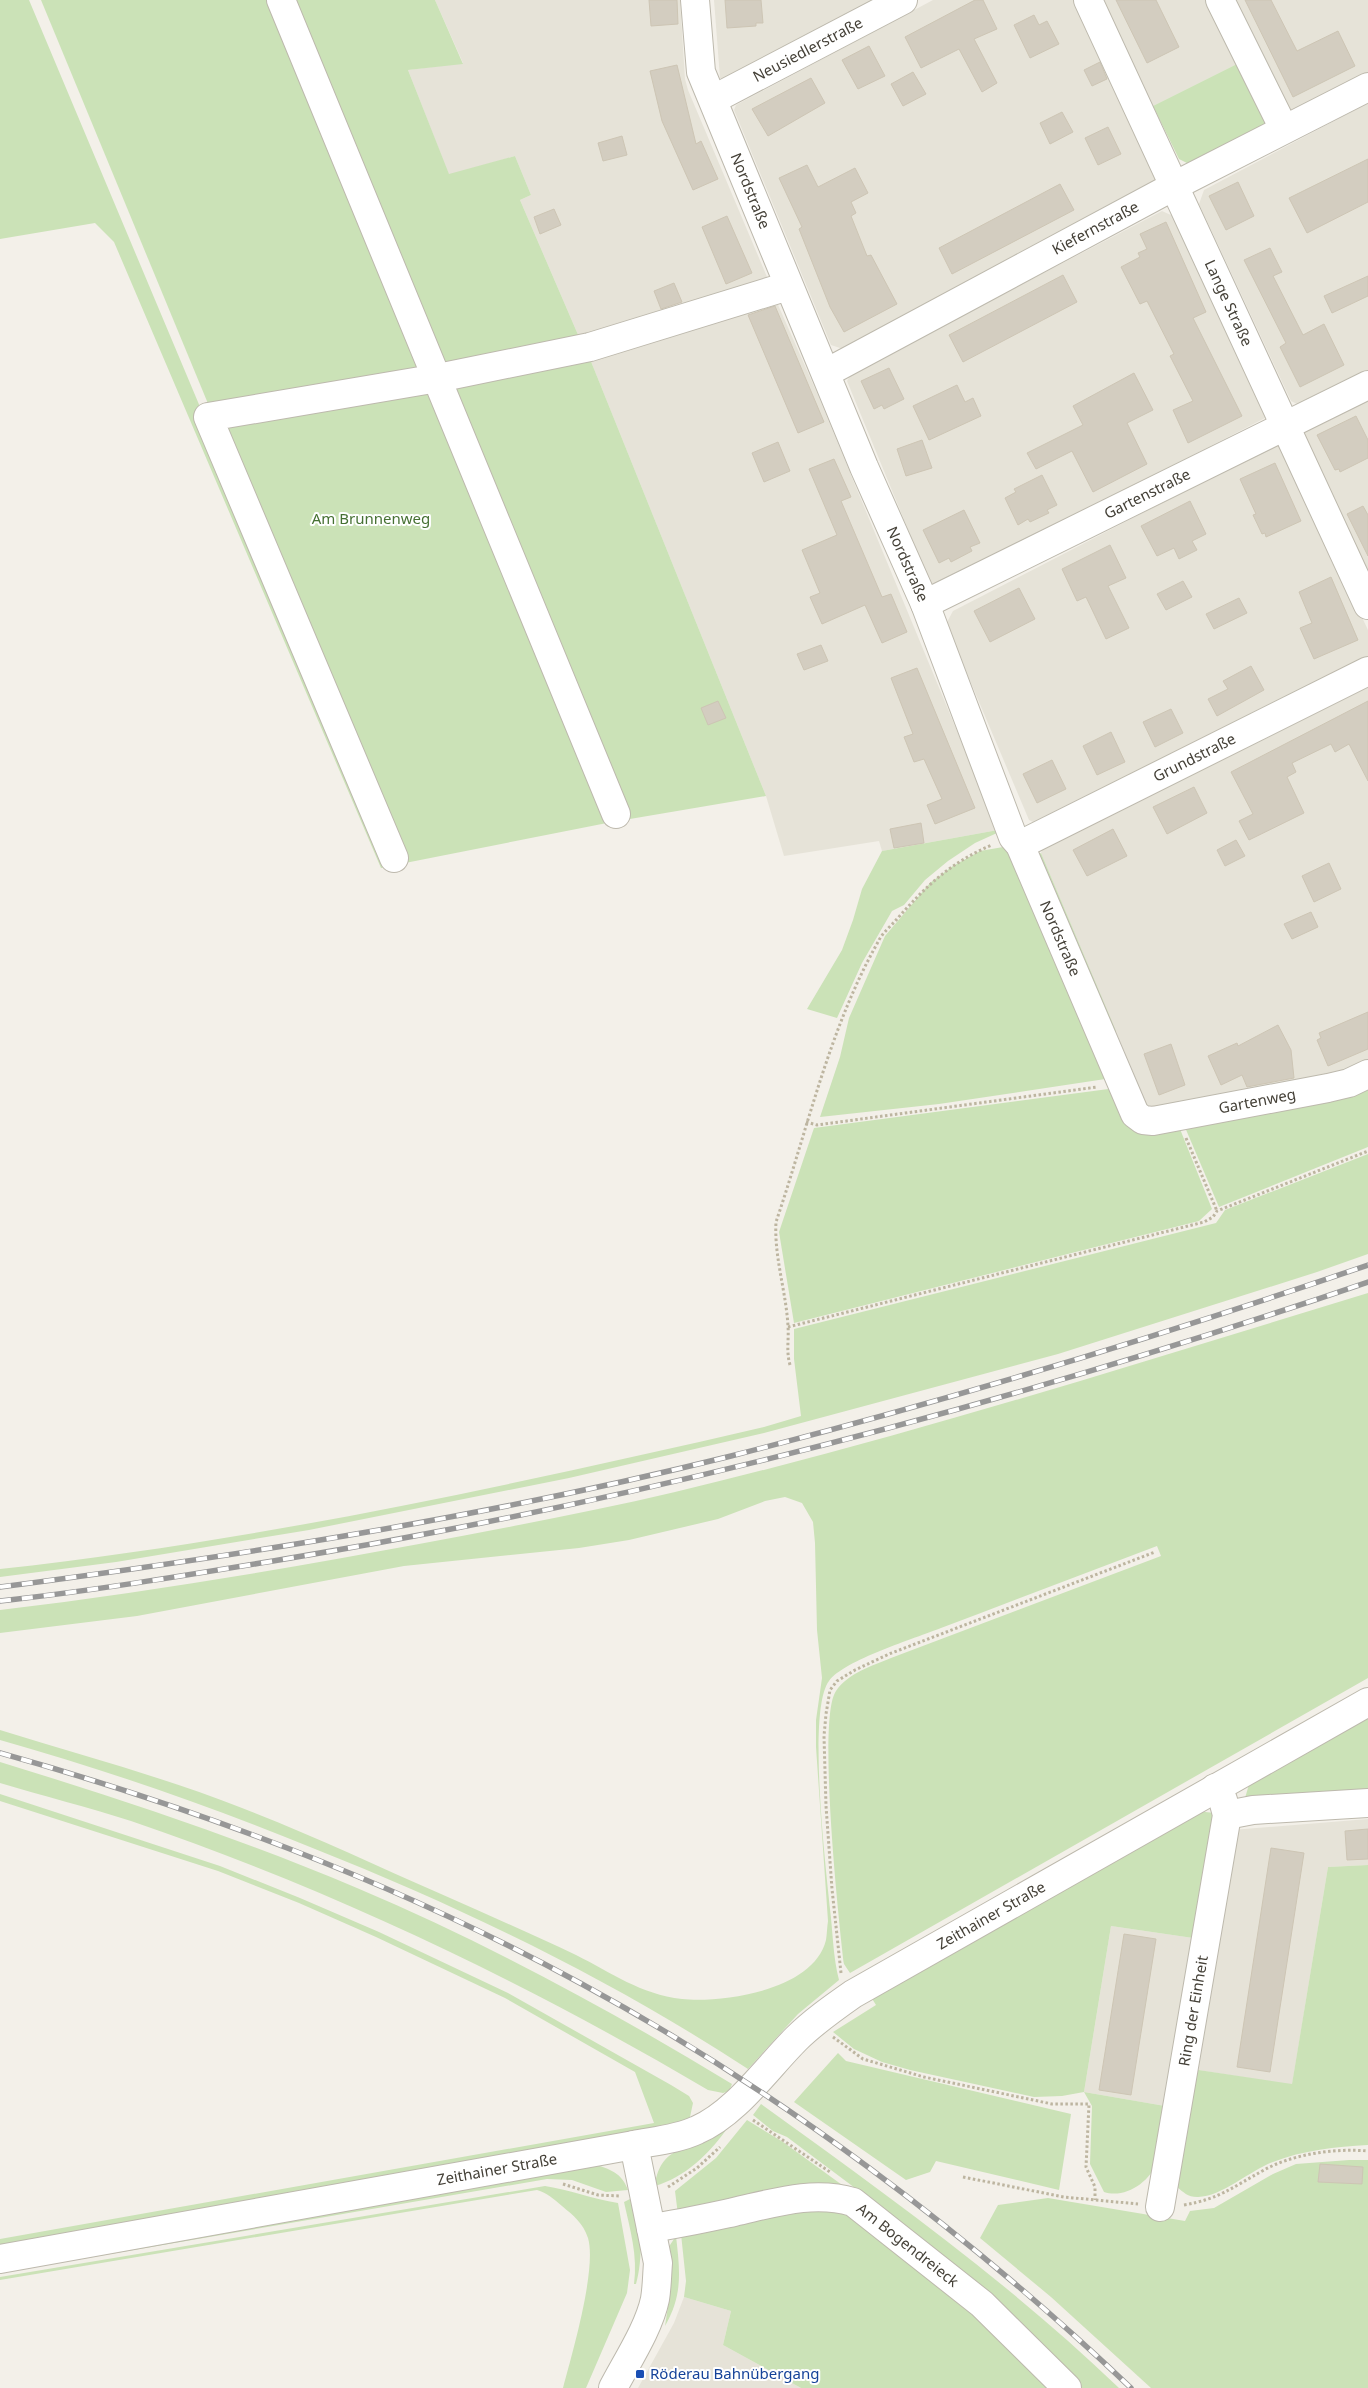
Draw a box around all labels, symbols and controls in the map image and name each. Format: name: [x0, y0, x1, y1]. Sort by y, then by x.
street label: Neusiedlerstraße: [749, 12, 866, 86]
street label: Nordstraße: [726, 150, 776, 232]
street label: Kiefernstraße: [1048, 196, 1142, 259]
street label: Lange Straße: [1201, 256, 1258, 349]
street label: Gartenstraße: [1100, 463, 1193, 523]
park label: Am Brunnenweg: [312, 508, 430, 528]
street label: Nordstraße: [883, 523, 934, 605]
street label: Grundstraße: [1149, 728, 1239, 786]
street label: Nordstraße: [1036, 897, 1086, 979]
street label: Gartenweg: [1217, 1083, 1297, 1117]
street label: Zeithainer Straße: [933, 1876, 1049, 1954]
street label: Ring der Einheit: [1173, 1953, 1212, 2068]
street label: Zeithainer Straße: [435, 2148, 559, 2189]
street label: Am Bogendreieck: [853, 2198, 963, 2291]
place label: Röderau Bahnübergang: [650, 2363, 819, 2383]
marker: Röderau Bahnübergang: [634, 2368, 646, 2380]

